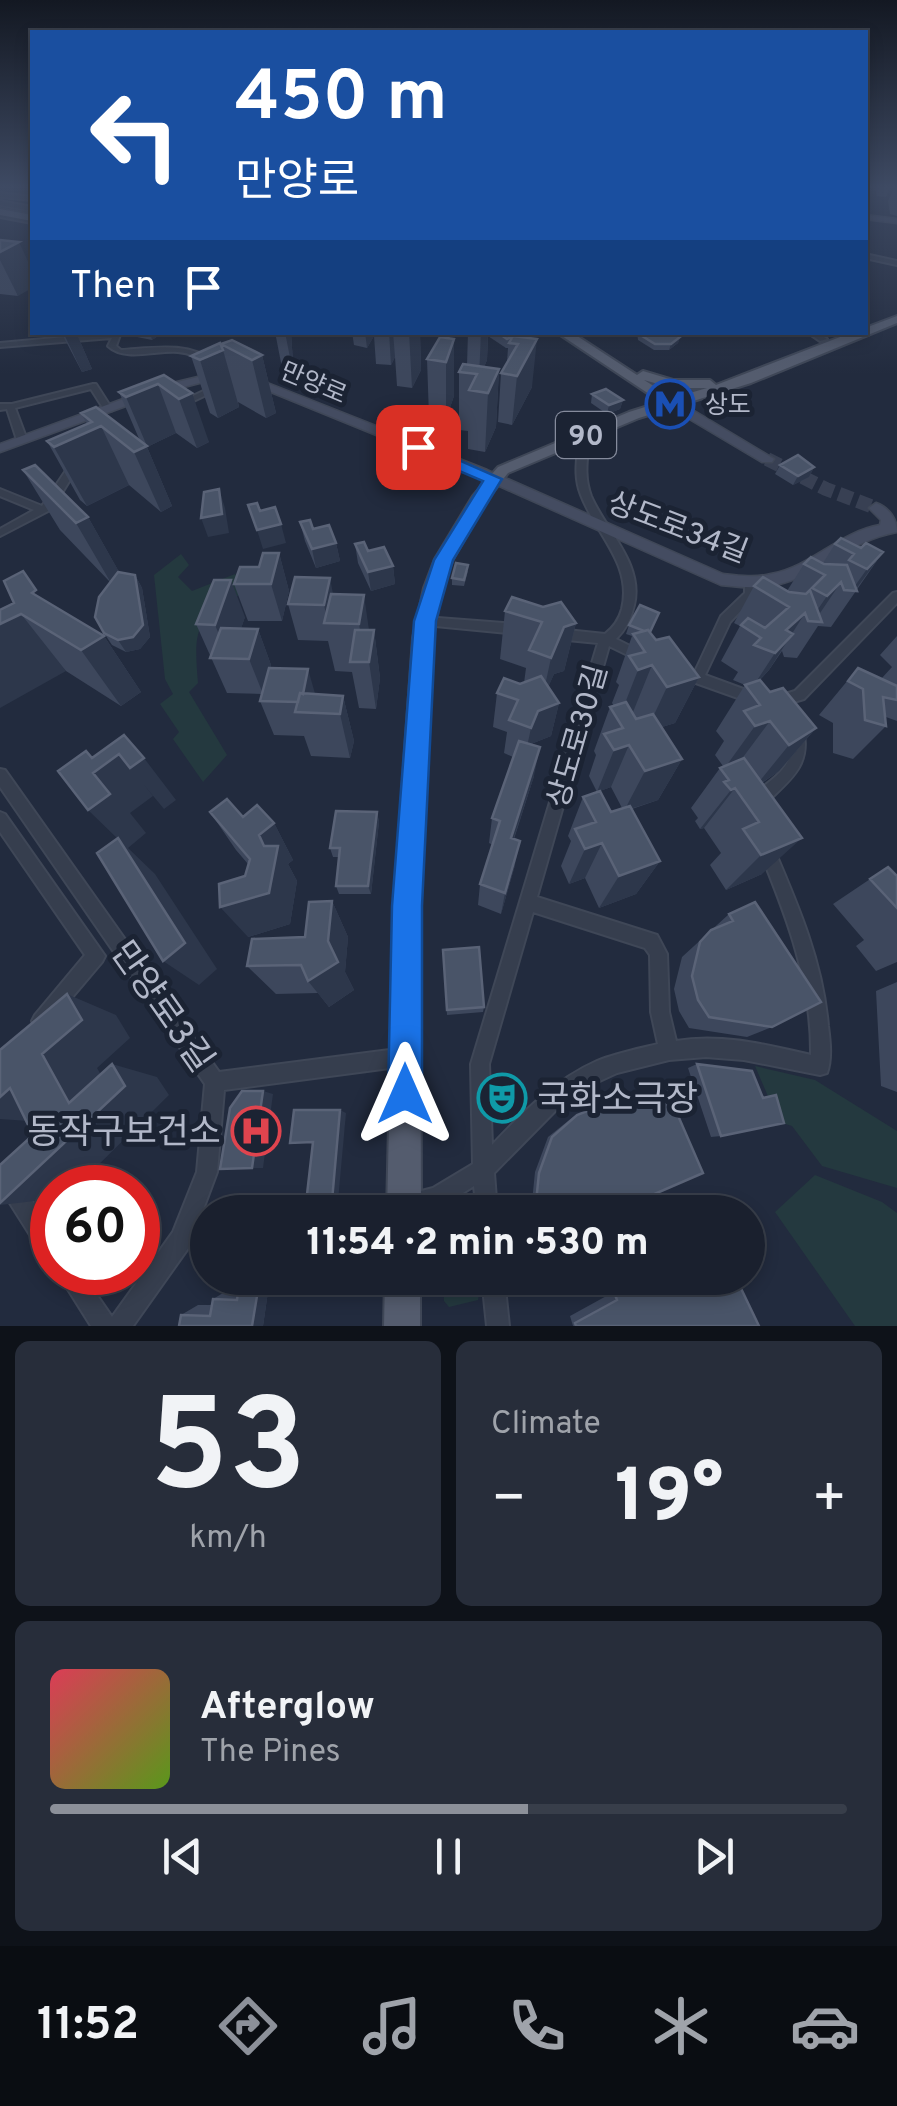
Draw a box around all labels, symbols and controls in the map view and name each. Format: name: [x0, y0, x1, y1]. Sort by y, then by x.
text: 450 m: [235, 56, 447, 145]
icon: left: [70, 70, 200, 200]
text: 만양로: [235, 155, 359, 212]
icon: arrive: [176, 260, 231, 315]
text: Then: [70, 263, 156, 312]
street label: 만양로: [275, 357, 351, 413]
metro station icon: 상도: [644, 378, 696, 430]
place label: 상도: [705, 391, 751, 423]
pin: [376, 405, 461, 490]
road number: 90: [556, 412, 616, 458]
icon: arrive: [391, 420, 446, 475]
street label: 상도로34길: [602, 486, 752, 573]
street label: 상도로30길: [541, 661, 618, 813]
street label: 만양로3길: [100, 934, 222, 1082]
position arrow: [353, 1042, 457, 1146]
theatre icon: 국화소극장: [476, 1072, 528, 1124]
place label: 국화소극장: [537, 1079, 698, 1123]
hospital icon: 동작구보건소: [230, 1105, 282, 1157]
place label: 동작구보건소: [28, 1112, 221, 1156]
speed limit sign: 60: [30, 1165, 160, 1295]
text: 11:54 · 2 min · 530 m: [306, 1220, 649, 1269]
text: 53: [149, 1371, 307, 1536]
text: Climate: [491, 1405, 601, 1445]
text: 19°: [615, 1453, 723, 1548]
text: −: [491, 1466, 526, 1536]
text: +: [812, 1466, 847, 1536]
text: km/h: [189, 1519, 267, 1559]
text: Afterglow: [200, 1684, 375, 1733]
text: The Pines: [200, 1733, 341, 1773]
icon: previous: [155, 1829, 210, 1884]
icon: pause: [421, 1829, 476, 1884]
icon: next: [687, 1829, 742, 1884]
icon: directions: [213, 1991, 283, 2061]
icon: music: [357, 1991, 427, 2061]
icon: phone: [502, 1991, 572, 2061]
icon: climate: [646, 1991, 716, 2061]
icon: car: [790, 1991, 860, 2061]
text: 11:52: [37, 1998, 139, 2055]

